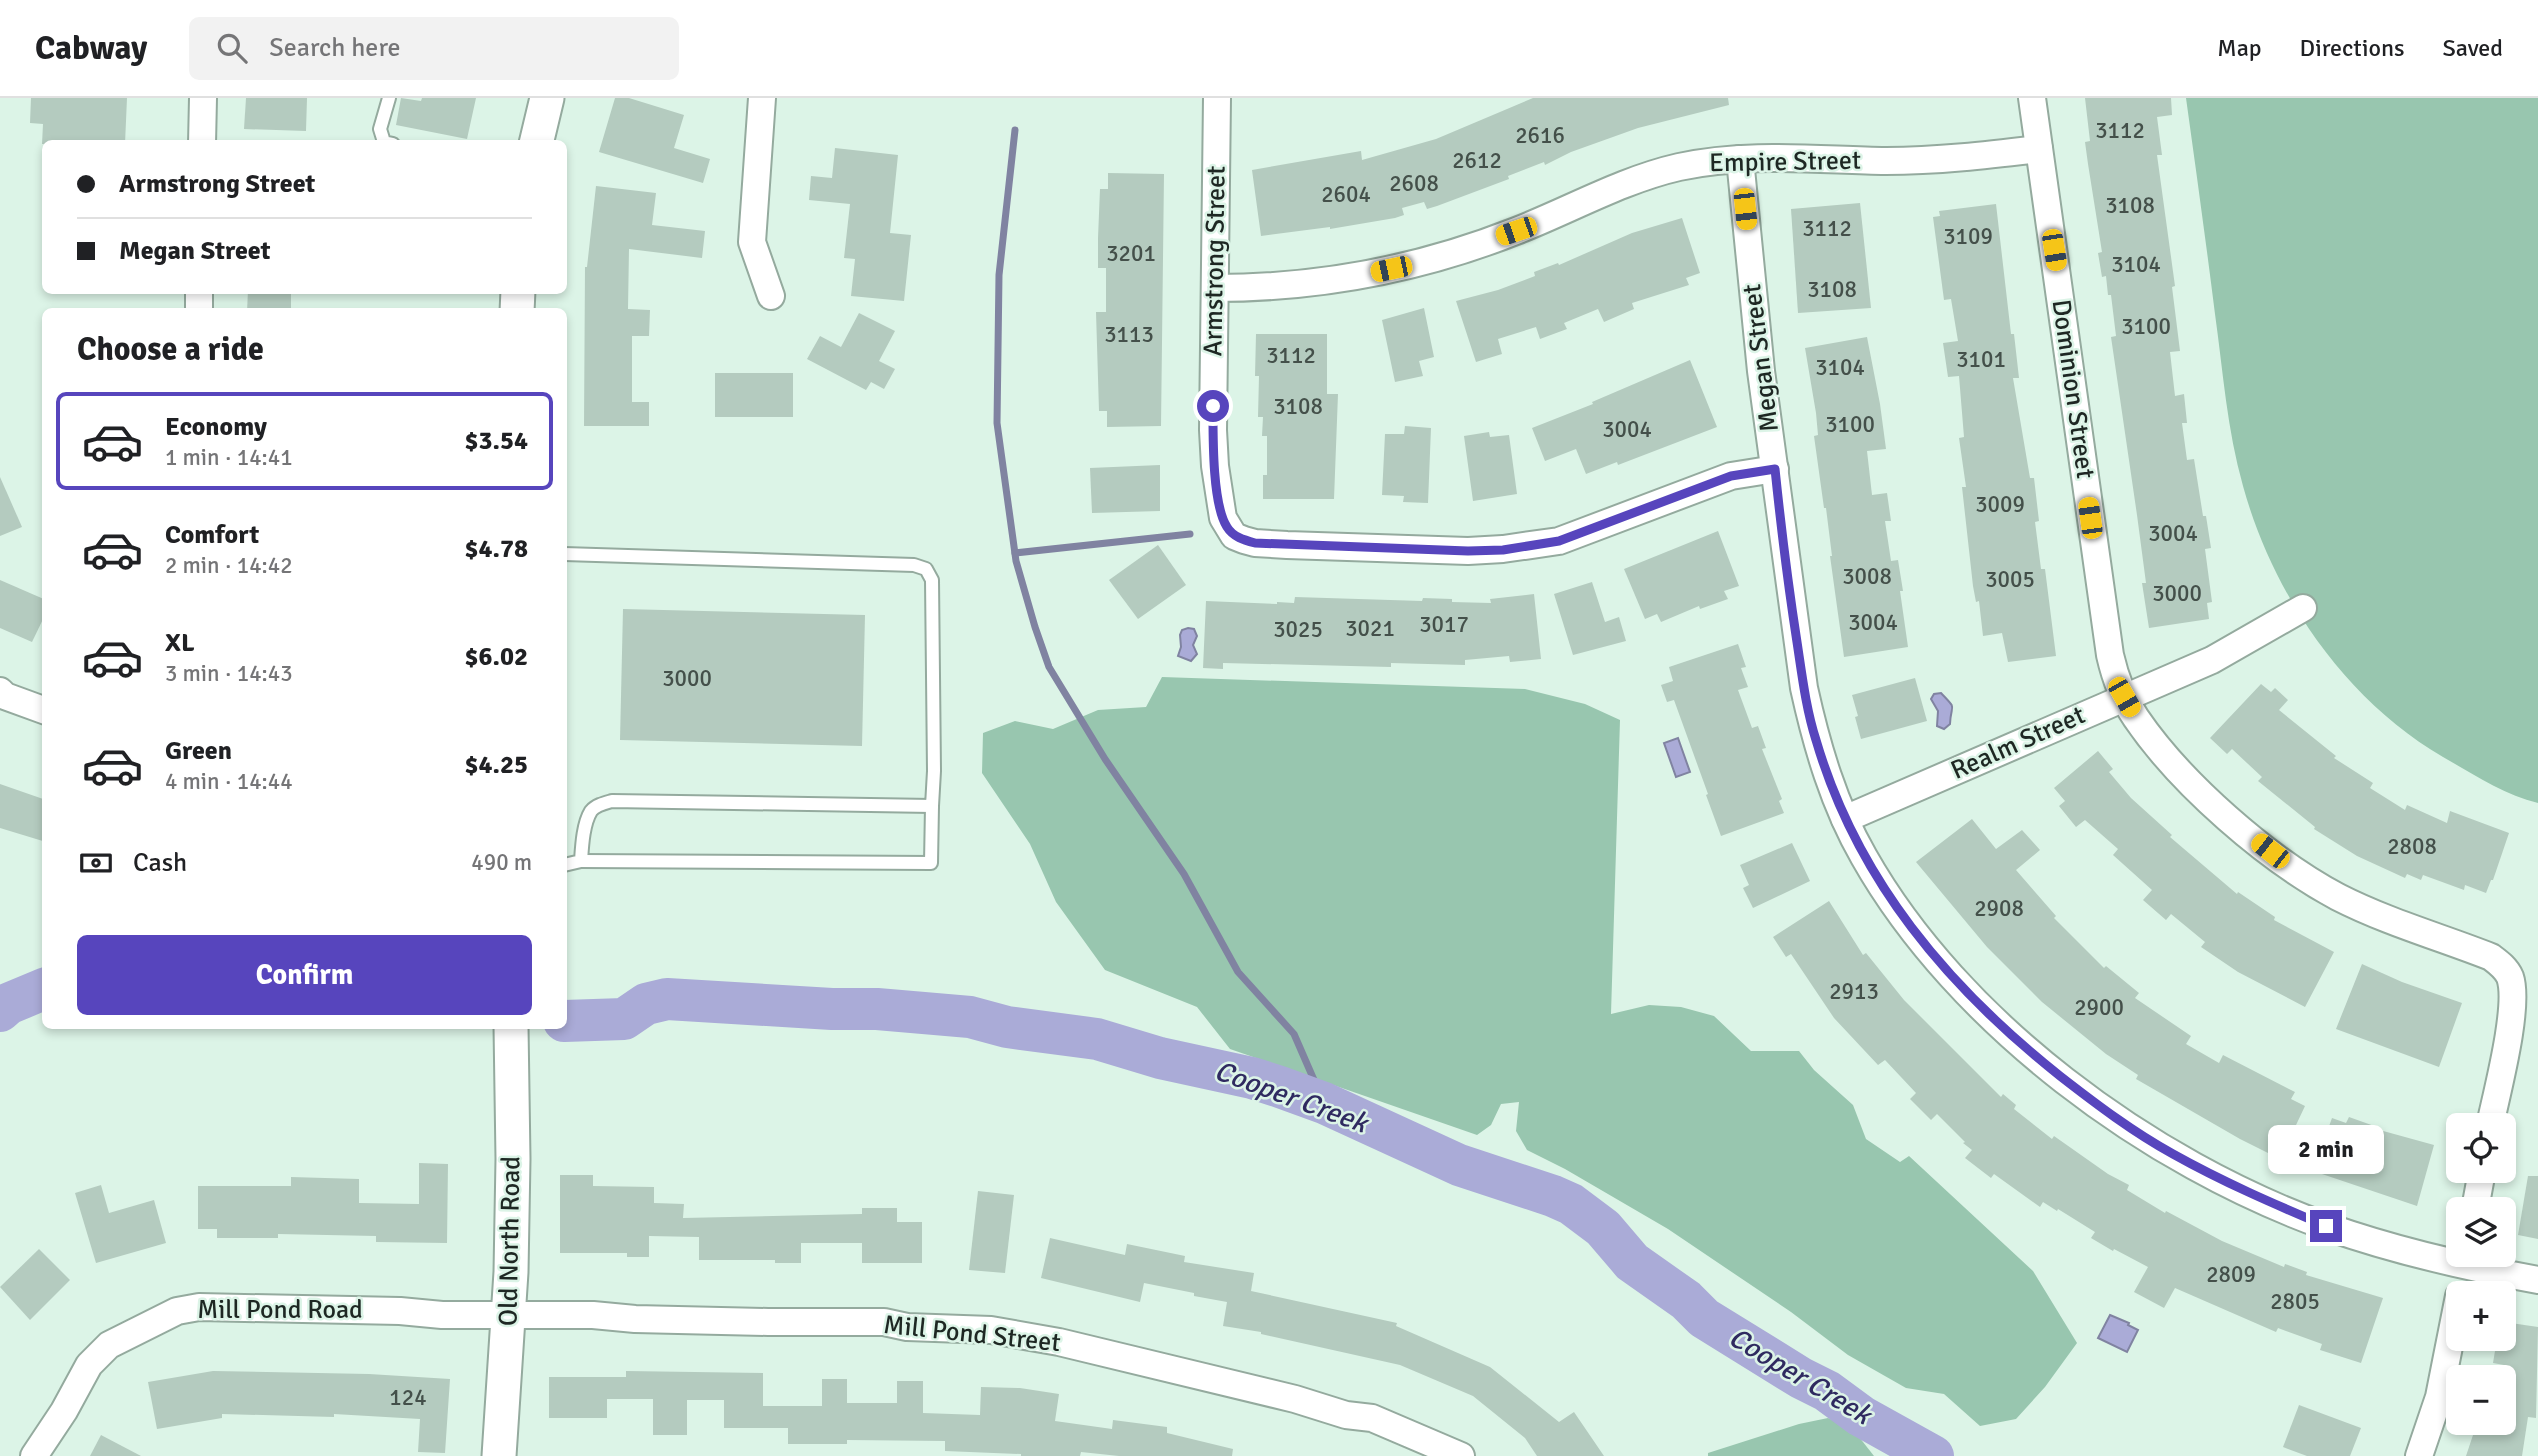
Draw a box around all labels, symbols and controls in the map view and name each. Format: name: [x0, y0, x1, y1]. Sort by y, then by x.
search box: [189, 17, 679, 80]
text: Cabway: [35, 28, 147, 69]
icon: search: [213, 29, 251, 67]
text: Search here: [269, 32, 400, 64]
text: Map: [2217, 33, 2262, 63]
text: Directions: [2300, 33, 2405, 63]
text: Saved: [2443, 33, 2503, 63]
house number: 3112: [2095, 116, 2145, 145]
house number: 2616: [1515, 121, 1565, 150]
street label: Empire Street: [1709, 145, 1861, 179]
house number: 2612: [1452, 146, 1502, 175]
street label: Armstrong Street: [1197, 165, 1233, 357]
text: Armstrong Street: [119, 168, 315, 200]
house number: 2608: [1389, 169, 1439, 198]
house number: 2604: [1321, 180, 1371, 209]
car: [1733, 187, 1758, 231]
house number: 3108: [2105, 191, 2155, 220]
car: [1493, 214, 1540, 248]
house number: 3112: [1802, 214, 1852, 243]
house number: 3109: [1943, 222, 1993, 251]
car: [2041, 228, 2068, 272]
text: Megan Street: [119, 235, 271, 267]
house number: 3201: [1106, 239, 1156, 268]
house number: 3104: [2111, 250, 2161, 279]
car: [1369, 254, 1414, 284]
house number: 3108: [1807, 275, 1857, 304]
street label: Megan Street: [1736, 282, 1786, 434]
street label: Dominion Street: [2045, 297, 2101, 481]
house number: 3100: [2121, 312, 2171, 341]
house number: 3113: [1104, 320, 1154, 349]
text: Choose a ride: [77, 330, 264, 369]
house number: 3112: [1266, 341, 1316, 370]
house number: 3101: [1956, 345, 2006, 374]
house number: 3104: [1815, 353, 1865, 382]
route start: [1197, 390, 1229, 422]
house number: 3108: [1273, 392, 1323, 421]
icon: car: [81, 410, 144, 473]
house number: 3100: [1825, 410, 1875, 439]
text: Economy: [165, 411, 267, 443]
house number: 3004: [1602, 415, 1652, 444]
text: $3.54: [464, 425, 528, 457]
text: 1 min · 14:41: [165, 443, 293, 472]
house number: 3009: [1975, 490, 2025, 519]
car: [2077, 496, 2104, 540]
icon: car: [81, 518, 144, 581]
text: Comfort: [165, 519, 259, 551]
house number: 3004: [2148, 519, 2198, 548]
text: $4.78: [464, 533, 528, 565]
text: 2 min · 14:42: [165, 551, 293, 580]
house number: 3008: [1842, 562, 1892, 591]
house number: 3005: [1985, 565, 2035, 594]
house number: 3000: [2152, 579, 2202, 608]
house number: 3004: [1848, 608, 1898, 637]
house number: 3017: [1419, 610, 1469, 639]
house number: 3021: [1345, 614, 1395, 643]
house number: 3025: [1273, 615, 1323, 644]
icon: car: [81, 626, 144, 689]
text: XL: [165, 627, 195, 659]
text: $6.02: [464, 641, 528, 673]
text: 3 min · 14:43: [165, 659, 293, 688]
house number: 3000: [662, 664, 712, 693]
car: [2105, 674, 2144, 720]
street label: Realm Street: [1946, 699, 2090, 787]
icon: car: [81, 734, 144, 797]
text: Green: [165, 735, 232, 767]
text: $4.25: [464, 749, 528, 781]
text: 4 min · 14:44: [165, 767, 293, 796]
car: [2247, 830, 2294, 872]
house number: 2808: [2387, 832, 2437, 861]
icon: cash: [77, 844, 115, 882]
text: Cash: [133, 847, 187, 879]
text: 490 m: [471, 848, 532, 877]
house number: 2908: [1974, 894, 2024, 923]
button: Confirm: [77, 935, 532, 1015]
house number: 2913: [1829, 977, 1879, 1006]
house number: 2900: [2074, 993, 2124, 1022]
water label: Cooper Creek: [1210, 1054, 1375, 1141]
map controls: [2446, 1113, 2516, 1435]
button: locate: [2446, 1113, 2516, 1183]
callout: 2 min: [2268, 1124, 2384, 1174]
text: 2 min: [2298, 1135, 2354, 1164]
street label: Old North Road: [493, 1156, 527, 1326]
button: layers: [2446, 1197, 2516, 1267]
route end: [2310, 1210, 2342, 1242]
house number: 2809: [2206, 1260, 2256, 1289]
button: +: [2446, 1281, 2516, 1351]
house number: 2805: [2270, 1287, 2320, 1316]
street label: Mill Pond Road: [197, 1294, 363, 1326]
street label: Mill Pond Street: [882, 1309, 1062, 1359]
water label: Cooper Creek: [1723, 1320, 1880, 1433]
button: −: [2446, 1365, 2516, 1435]
house number: 124: [389, 1383, 427, 1412]

